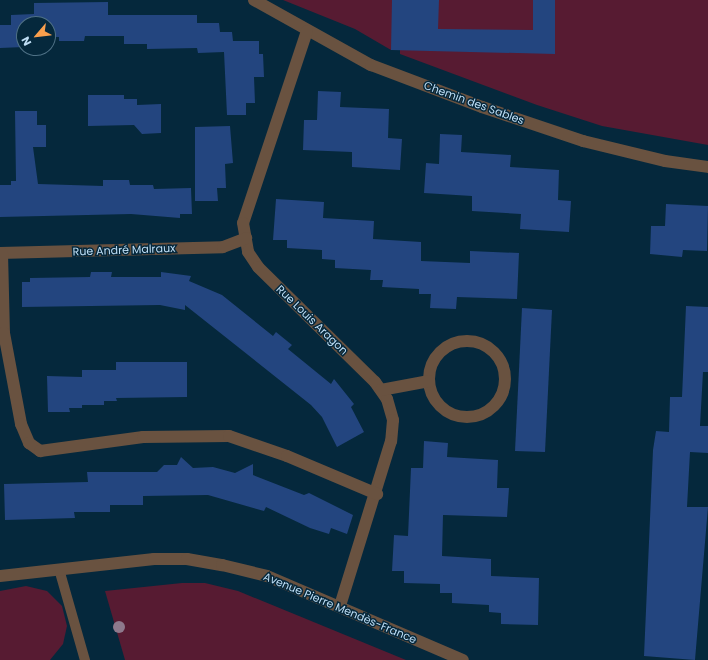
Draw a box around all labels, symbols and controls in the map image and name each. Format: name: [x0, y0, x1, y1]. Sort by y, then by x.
north arrow: [16, 16, 56, 56]
text: N: [17, 34, 35, 49]
street label: Chemin des Sables: [422, 79, 526, 127]
street label: Rue André Malraux: [72, 242, 176, 258]
street label: Rue Louis Aragon: [274, 283, 350, 357]
street label: Avenue Pierre Mendès-France: [261, 570, 419, 646]

